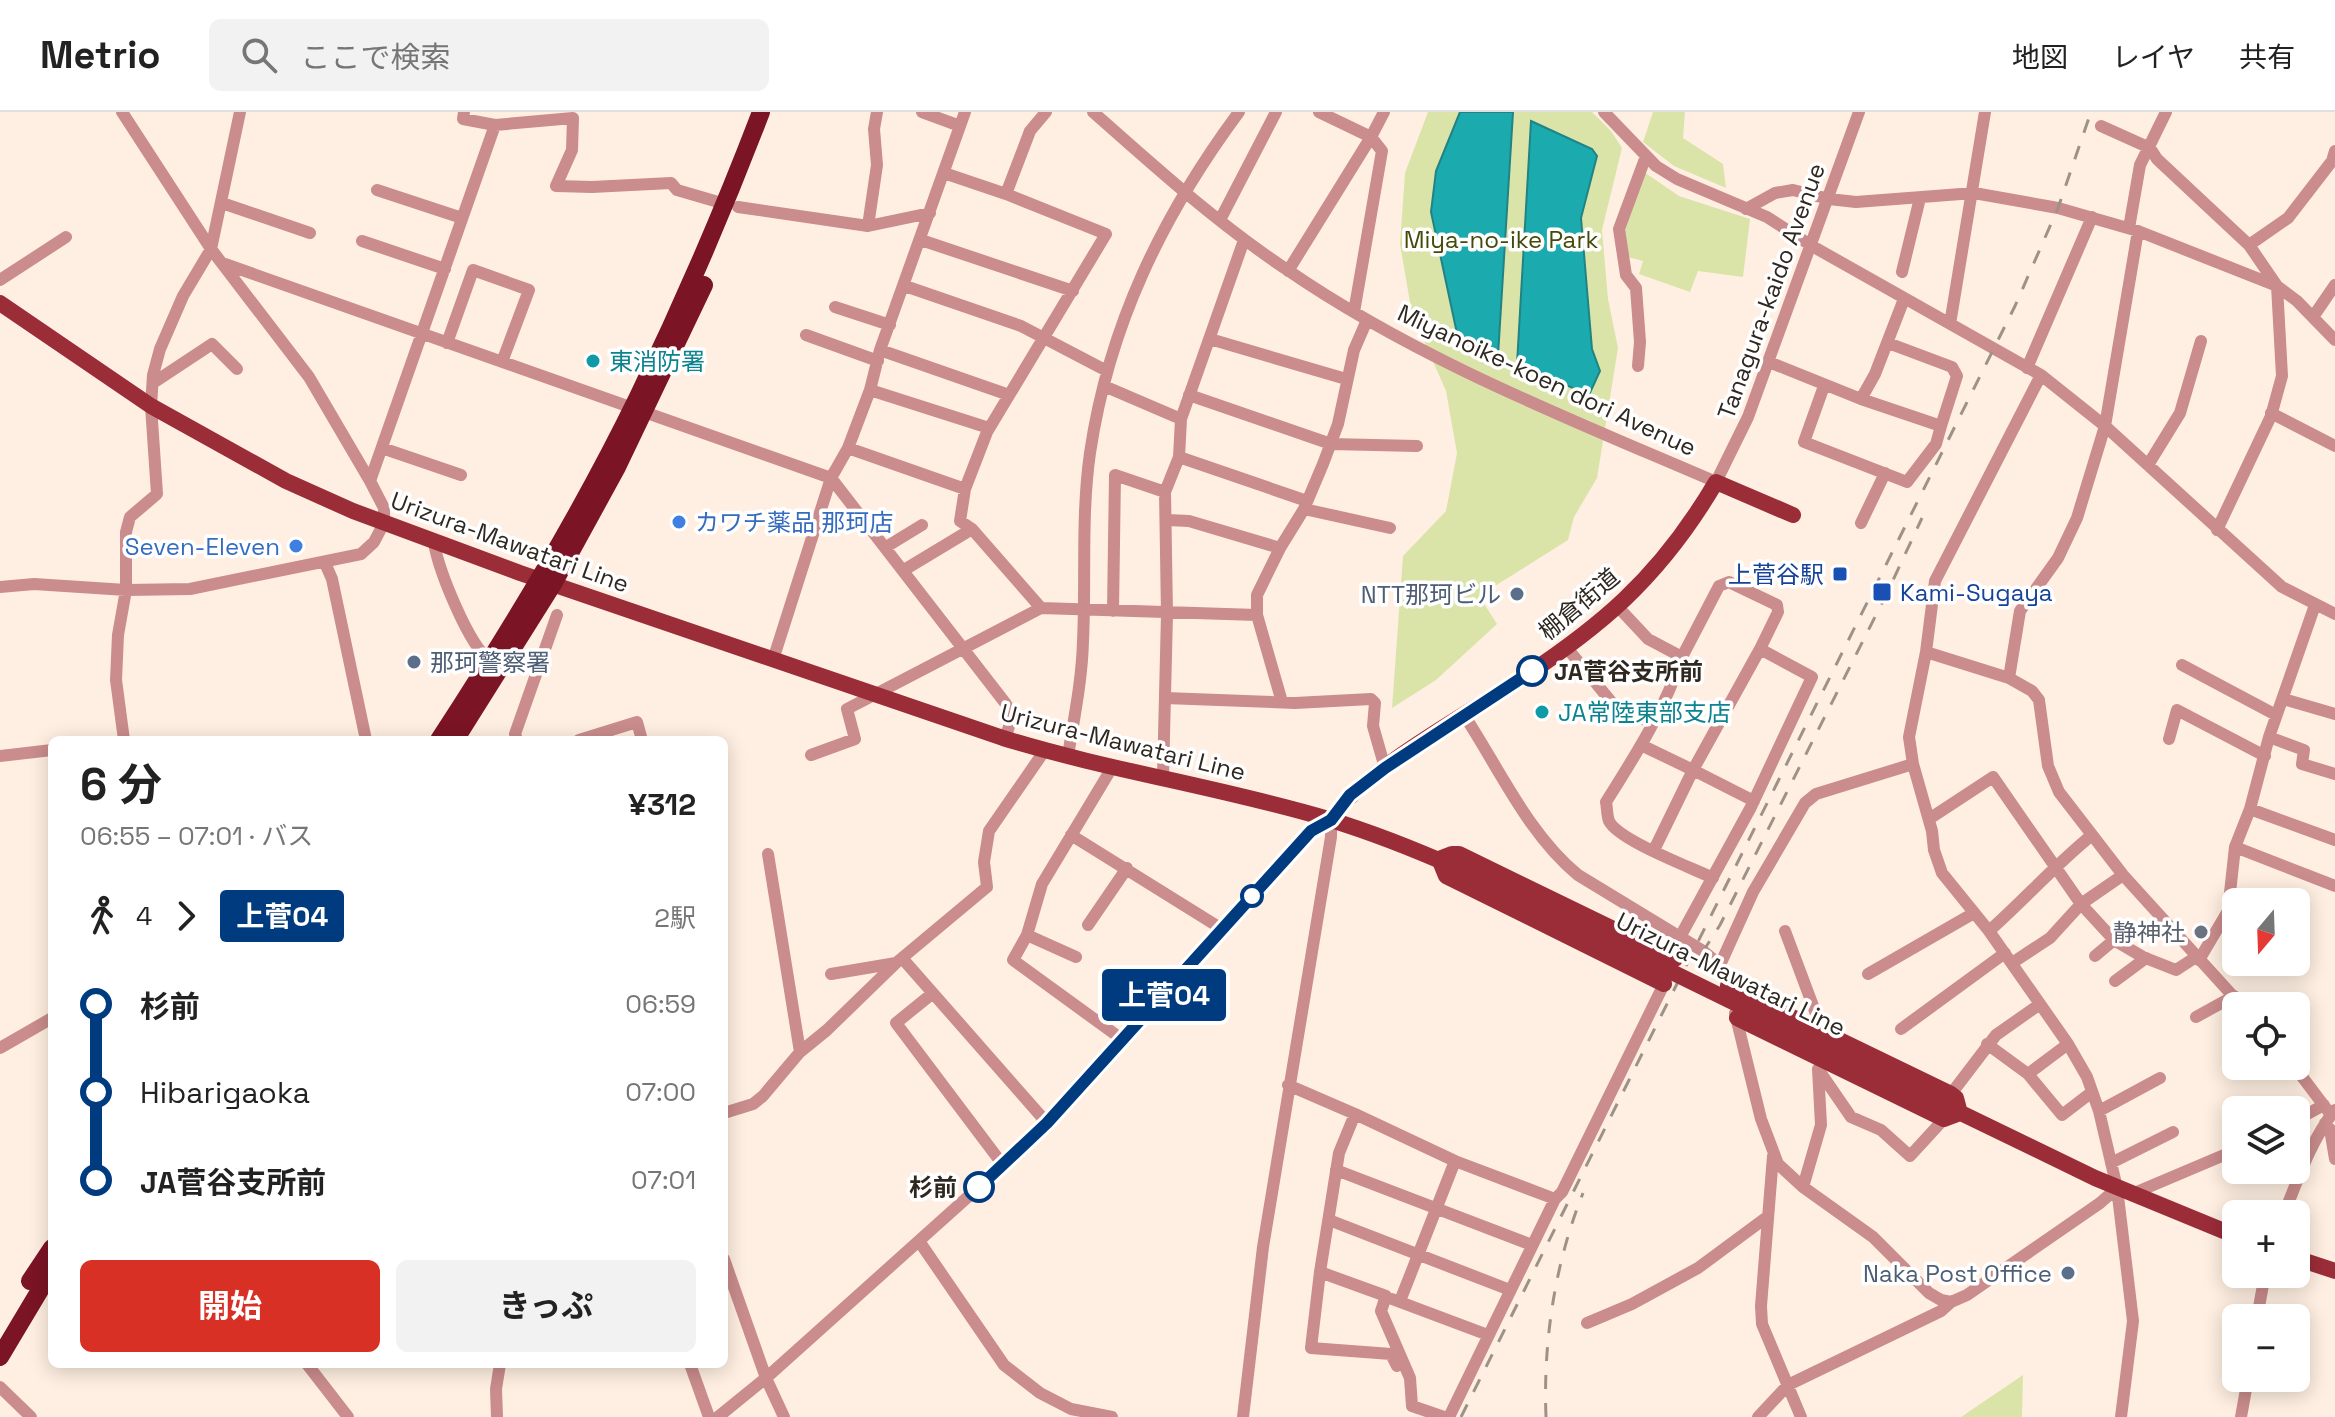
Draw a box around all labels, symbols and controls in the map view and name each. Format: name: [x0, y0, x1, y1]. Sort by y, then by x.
search box: [209, 19, 769, 91]
text: Metrio: [40, 31, 161, 79]
icon: search: [237, 33, 281, 77]
text: ここで検索: [301, 38, 451, 77]
text: 地図: [2012, 39, 2068, 75]
text: レイヤ: [2112, 39, 2195, 75]
text: 共有: [2239, 39, 2295, 75]
street label: Tanagura-kaido Avenue: [1710, 159, 1832, 423]
park label: Miya-no-ike Park: [1404, 224, 1598, 255]
street label: Miyanoike-koen dori Avenue: [1393, 297, 1701, 463]
place label: 東消防署: [609, 346, 705, 377]
marker: 東消防署: [584, 352, 602, 370]
street label: Urizura-Mawatari Line: [387, 484, 633, 600]
place label: カワチ薬品 那珂店: [695, 507, 893, 538]
marker: カワチ薬品 那珂店: [670, 513, 688, 531]
place label: Seven-Eleven: [125, 531, 280, 562]
marker: Seven-Eleven: [287, 537, 305, 555]
place label: 上菅谷駅: [1728, 559, 1824, 590]
street label: 棚倉街道: [1532, 561, 1626, 647]
marker: 上菅谷駅: [1831, 565, 1849, 583]
place label: Kami-Sugaya: [1900, 577, 2053, 608]
place label: NTT那珂ビル: [1361, 579, 1501, 610]
marker: Kami-Sugaya: [1871, 581, 1893, 603]
marker: NTT那珂ビル: [1508, 585, 1526, 603]
place label: 那珂警察署: [430, 647, 550, 678]
marker: 那珂警察署: [405, 653, 423, 671]
marker: JA菅谷支所前: [1517, 656, 1547, 686]
place label: JA菅谷支所前: [1554, 656, 1703, 687]
street label: Urizura-Mawatari Line: [997, 697, 1249, 787]
place label: JA常陸東部支店: [1558, 697, 1731, 728]
marker: JA常陸東部支店: [1533, 703, 1551, 721]
text: 6 分: [80, 757, 162, 813]
text: ¥312: [628, 785, 696, 824]
text: 06:55 – 07:01 · バス: [80, 819, 313, 853]
unlabelled marker: [1241, 885, 1263, 907]
north arrow: [2222, 888, 2310, 976]
map controls: [2222, 888, 2310, 1392]
icon: walk: [80, 894, 124, 938]
icon: forward: [164, 894, 208, 938]
text: 上菅04: [236, 898, 328, 934]
text: 4: [136, 899, 152, 933]
text: 2駅: [654, 901, 696, 935]
street label: Urizura-Mawatari Line: [1611, 905, 1851, 1043]
place label: 静神社: [2113, 917, 2185, 948]
marker: 静神社: [2192, 923, 2210, 941]
line badge: 上菅04: [1108, 969, 1220, 1021]
text: 上菅04: [1118, 977, 1210, 1013]
text: 杉前: [140, 987, 200, 1026]
text: 06:59: [625, 987, 696, 1021]
button: locate: [2222, 992, 2310, 1080]
text: Hibarigaoka: [140, 1073, 310, 1112]
text: 07:00: [625, 1075, 696, 1109]
button: layers: [2222, 1096, 2310, 1184]
text: JA菅谷支所前: [140, 1163, 326, 1202]
text: 07:01: [631, 1163, 696, 1197]
place label: 杉前: [909, 1172, 957, 1203]
marker: 杉前: [964, 1172, 994, 1202]
button: +: [2222, 1200, 2310, 1288]
place label: Naka Post Office: [1863, 1258, 2052, 1289]
button: 開始: [80, 1260, 380, 1352]
button: きっぷ: [396, 1260, 696, 1352]
marker: Naka Post Office: [2059, 1264, 2077, 1282]
button: −: [2222, 1304, 2310, 1392]

